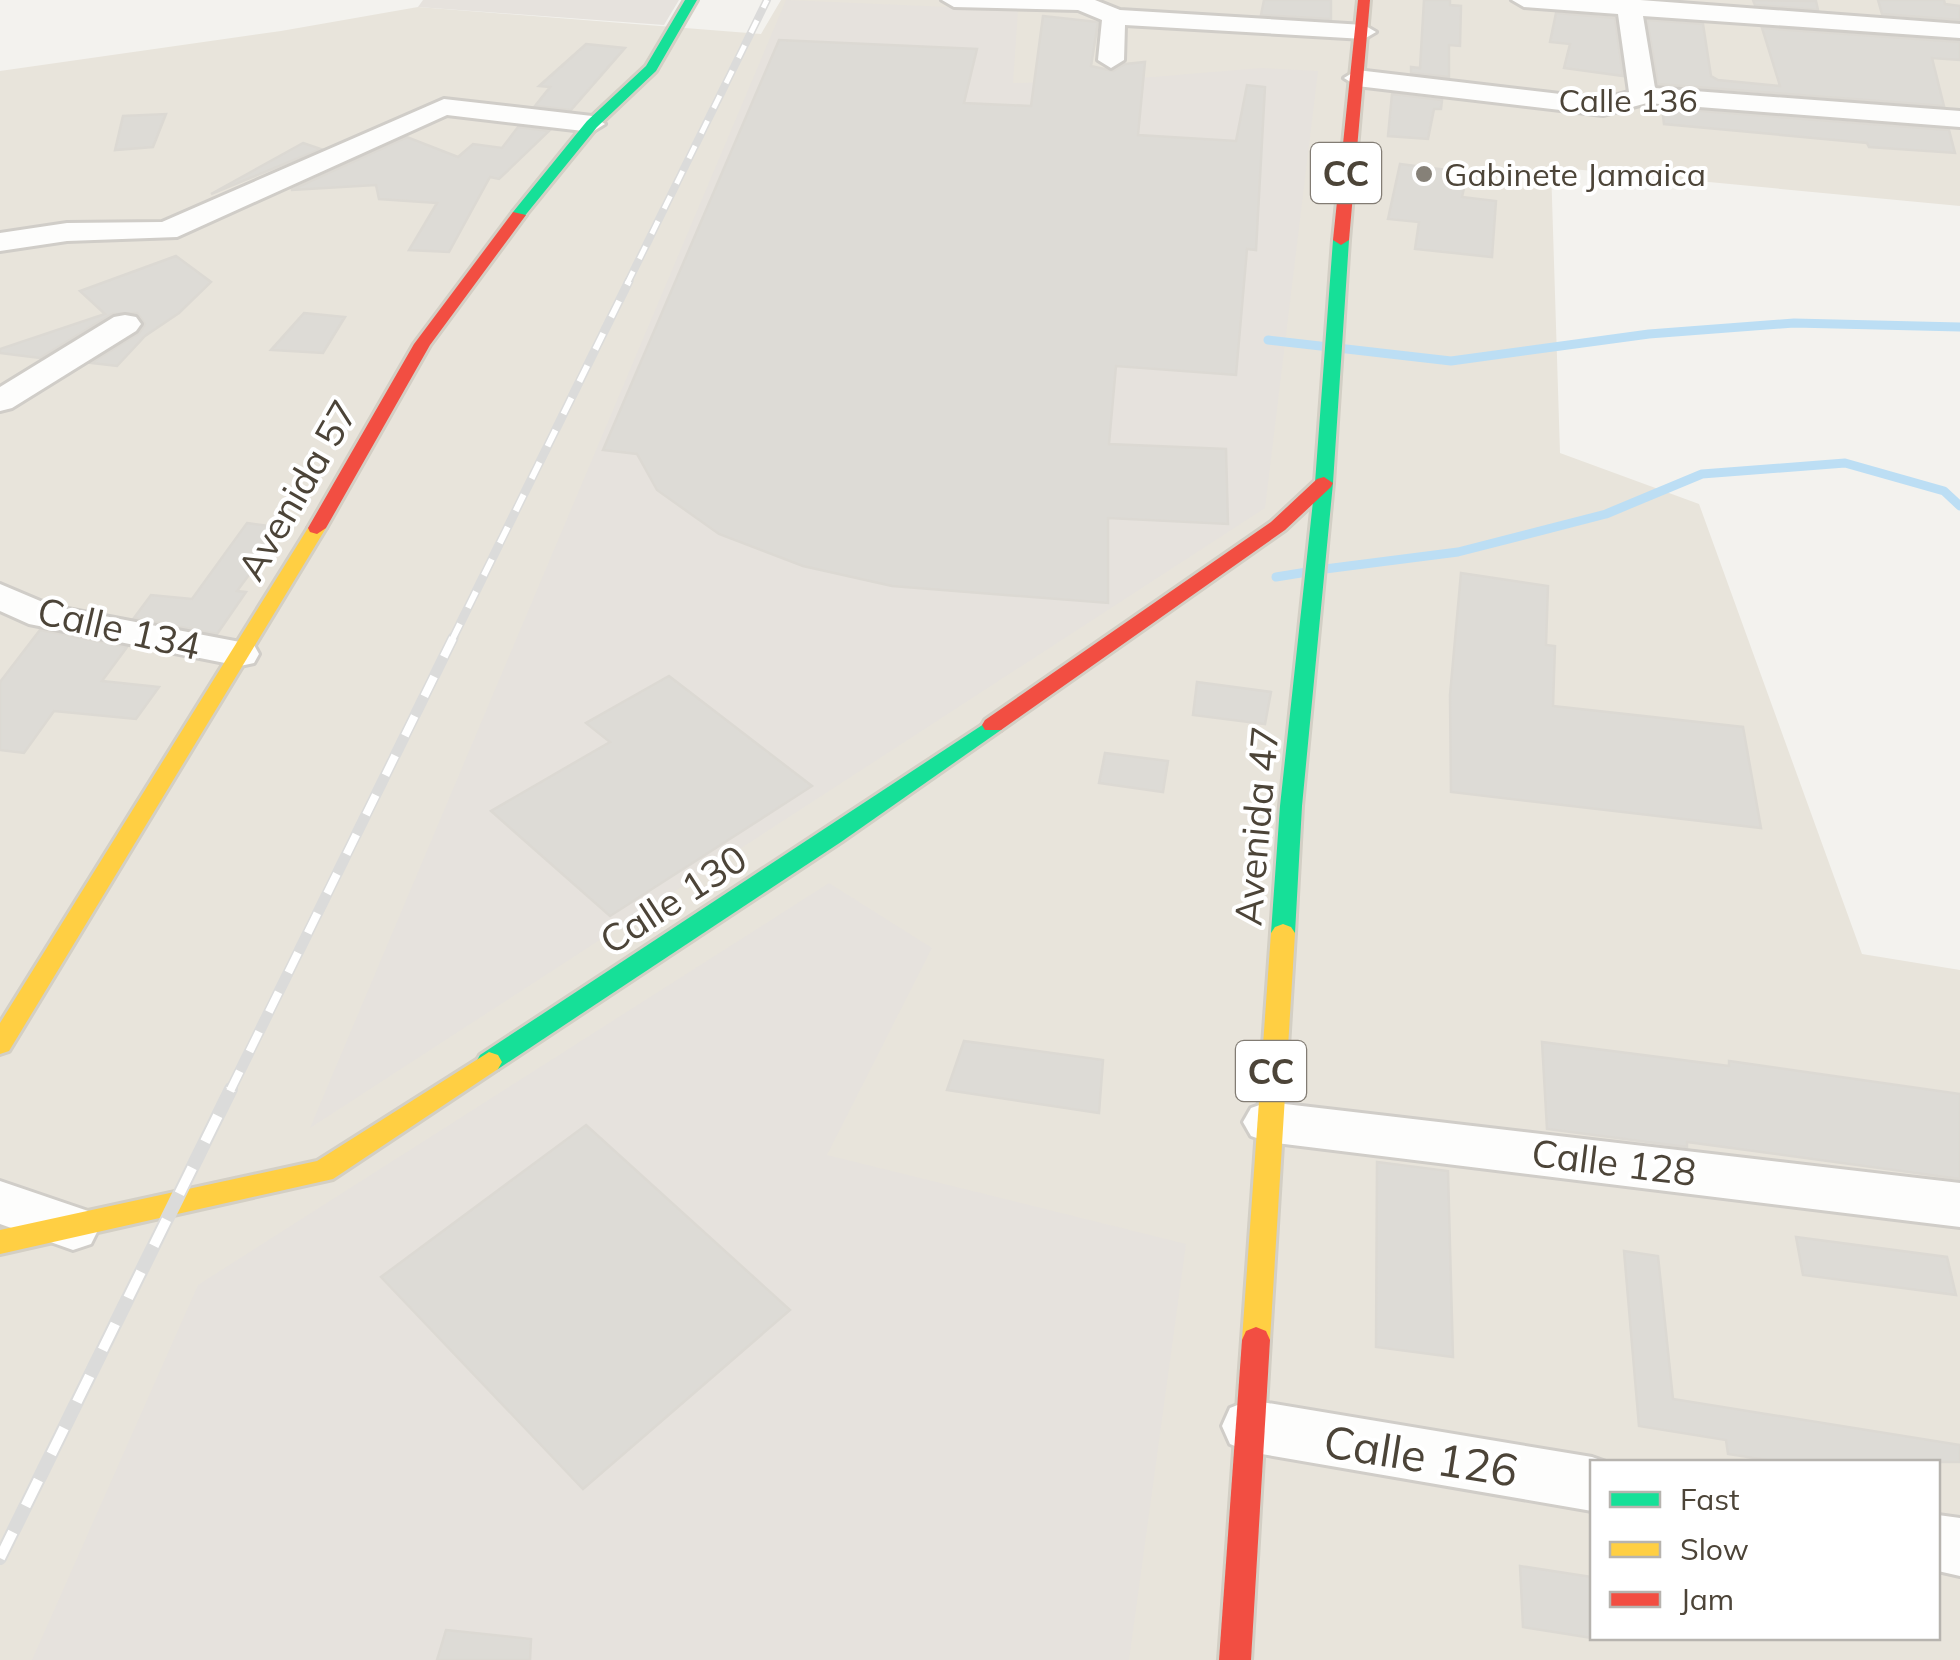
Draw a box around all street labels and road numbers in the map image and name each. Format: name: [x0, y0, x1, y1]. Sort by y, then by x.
street label: Calle 136: [1558, 80, 1698, 120]
road number: CC: [1311, 143, 1381, 203]
street label: Avenida 57: [226, 391, 368, 589]
street label: Calle 134: [33, 586, 205, 670]
street label: Avenida 47: [1223, 724, 1289, 928]
street label: Calle 130: [591, 834, 755, 964]
road number: CC: [1236, 1041, 1306, 1101]
street label: Calle 128: [1529, 1128, 1699, 1196]
street label: Calle 126: [1320, 1412, 1522, 1498]

